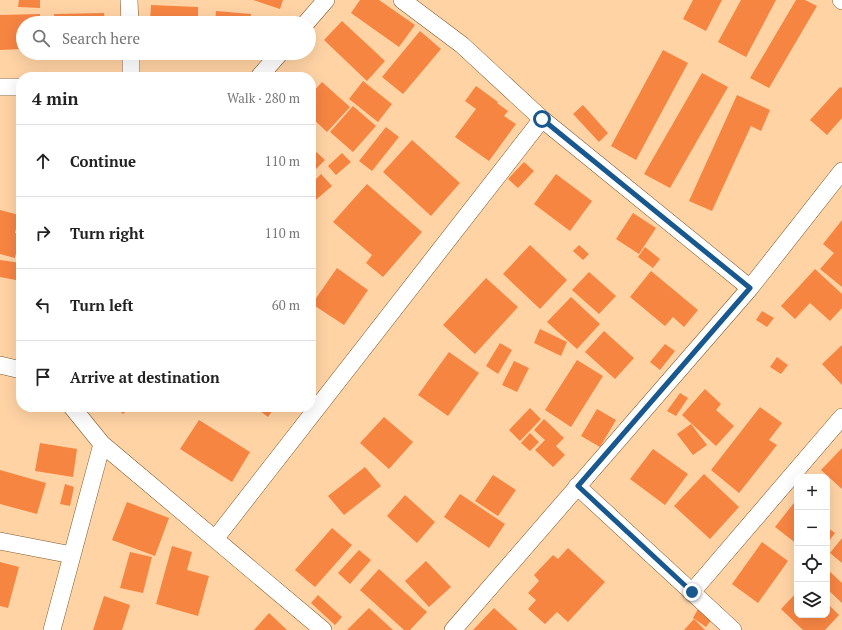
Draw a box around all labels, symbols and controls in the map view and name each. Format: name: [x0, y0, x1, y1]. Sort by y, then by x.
search box: [16, 16, 316, 60]
icon: search: [30, 27, 52, 49]
text: Search here: [62, 28, 140, 48]
text: 4 min: [32, 87, 79, 110]
text: Walk · 280 m: [227, 89, 300, 107]
route start: [533, 110, 551, 128]
icon: ahead: [32, 150, 54, 172]
text: Continue: [70, 151, 136, 171]
text: 110 m: [265, 152, 300, 170]
icon: right: [32, 222, 54, 244]
text: Turn right: [70, 223, 145, 243]
text: 110 m: [265, 224, 300, 242]
icon: left: [32, 294, 54, 316]
text: Turn left: [70, 295, 134, 315]
text: 60 m: [272, 296, 300, 314]
icon: arrive: [32, 366, 54, 388]
text: Arrive at destination: [70, 367, 220, 387]
map controls: [794, 474, 830, 618]
button: +: [794, 474, 830, 510]
button: −: [794, 510, 830, 546]
button: locate: [794, 546, 830, 582]
button: layers: [794, 582, 830, 618]
route end: [683, 583, 701, 601]

